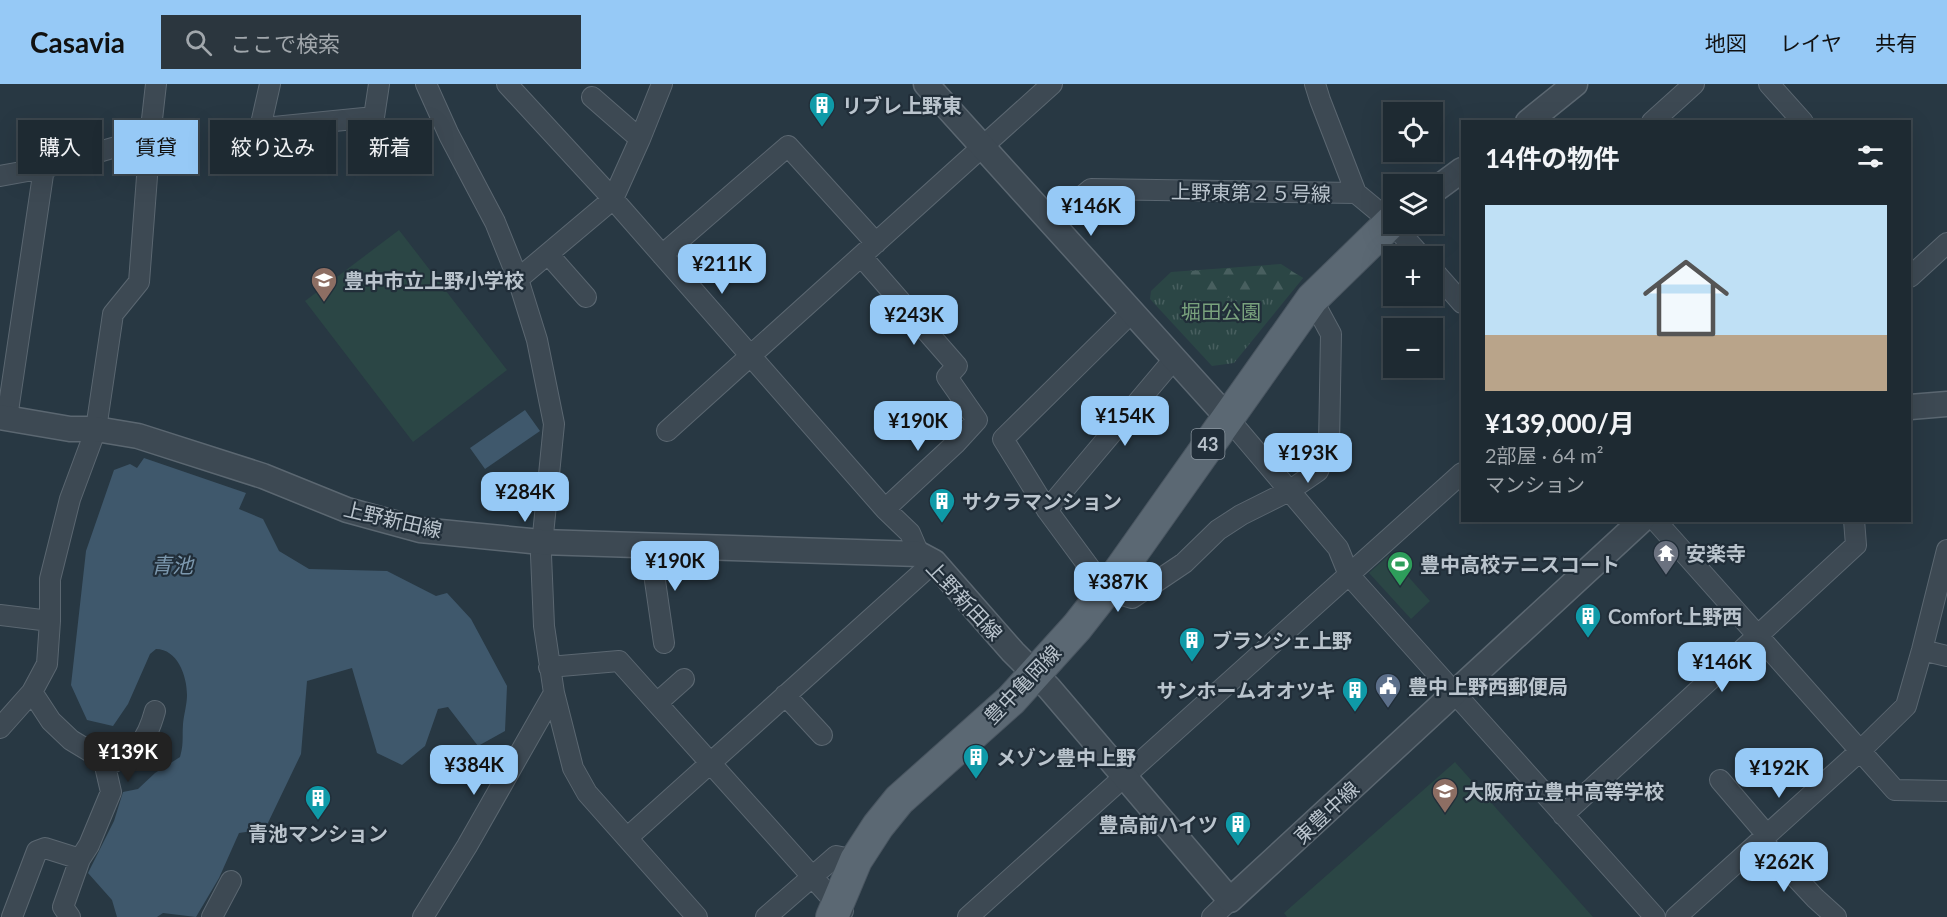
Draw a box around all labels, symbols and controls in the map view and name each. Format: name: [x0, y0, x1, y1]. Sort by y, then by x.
search box: [161, 15, 581, 69]
text: Casavia: [30, 25, 125, 59]
icon: search: [182, 26, 215, 59]
text: ここで検索: [230, 30, 340, 57]
text: 地図: [1705, 30, 1747, 55]
text: レイヤ: [1780, 30, 1842, 55]
text: 共有: [1875, 30, 1917, 55]
building icon: リブレ上野東: [807, 90, 837, 128]
place label: リブレ上野東: [842, 93, 962, 117]
map controls: [1383, 102, 1443, 378]
button: locate: [1383, 102, 1443, 162]
chip: 購入: [18, 120, 102, 174]
chip: 賃貸: [114, 120, 198, 174]
chip: 絞り込み: [210, 120, 336, 174]
chip: 新着: [348, 120, 432, 174]
icon: filters: [1854, 140, 1887, 173]
text: 14件の物件: [1485, 142, 1619, 174]
button: layers: [1383, 174, 1443, 234]
street label: 上野東第２５号線: [1171, 179, 1331, 205]
pin: ¥146K: [1049, 186, 1133, 237]
text: ¥146K: [1061, 193, 1121, 217]
pin: ¥211K: [680, 244, 764, 295]
icon: home: [1632, 244, 1740, 352]
button: +: [1383, 246, 1443, 306]
text: ¥211K: [692, 251, 752, 275]
school or university icon: 豊中市立上野小学校: [309, 265, 339, 303]
place label: 豊中市立上野小学校: [344, 268, 524, 292]
pin: ¥243K: [872, 295, 956, 346]
park label: 堀田公園: [1181, 299, 1261, 323]
text: ¥243K: [884, 302, 944, 326]
button: −: [1383, 318, 1443, 378]
pin: ¥154K: [1083, 396, 1167, 447]
pin: ¥190K: [876, 401, 960, 452]
text: ¥154K: [1095, 403, 1155, 427]
text: ¥139,000/月: [1485, 407, 1635, 439]
text: ¥190K: [888, 408, 948, 432]
road number: 43: [1192, 429, 1224, 459]
pin: ¥193K: [1266, 433, 1350, 484]
text: ¥193K: [1278, 440, 1338, 464]
text: 2部屋 · 64 m²: [1485, 443, 1604, 467]
pin: ¥284K: [483, 472, 567, 523]
text: マンション: [1485, 472, 1585, 496]
text: ¥284K: [495, 479, 555, 503]
building icon: サクラマンション: [927, 486, 957, 524]
place label: サクラマンション: [962, 489, 1122, 513]
street label: 上野新田線: [342, 496, 444, 542]
temple icon: 安楽寺: [1651, 538, 1681, 576]
pin: ¥190K: [633, 541, 717, 592]
place label: 安楽寺: [1686, 541, 1746, 565]
text: ¥190K: [645, 548, 705, 572]
sports icon: 豊中高校テニスコート: [1385, 549, 1415, 587]
water label: 青池: [151, 552, 195, 577]
place label: 豊中高校テニスコート: [1420, 552, 1620, 576]
street label: 上野新田線: [922, 555, 1008, 645]
pin: ¥387K: [1076, 562, 1160, 613]
text: ¥387K: [1088, 569, 1148, 593]
building icon: Comfort上野西: [1573, 601, 1603, 639]
place label: Comfort上野西: [1608, 604, 1742, 628]
building icon: ブランシェ上野: [1177, 625, 1207, 663]
place label: ブランシェ上野: [1212, 628, 1352, 652]
street label: 豊中亀岡線: [979, 640, 1065, 728]
pin: ¥146K: [1680, 642, 1764, 693]
text: ¥146K: [1692, 649, 1752, 673]
public building icon: 豊中上野西郵便局: [1373, 671, 1403, 709]
place label: 豊中上野西郵便局: [1408, 674, 1568, 698]
building icon: サンホームオオツキ: [1340, 675, 1370, 713]
place label: サンホームオオツキ: [1157, 678, 1336, 702]
pin: ¥139K: [86, 732, 170, 783]
text: ¥139K: [98, 739, 158, 763]
building icon: メゾン豊中上野: [961, 742, 991, 780]
pin: ¥384K: [432, 745, 516, 796]
place label: メゾン豊中上野: [996, 745, 1136, 769]
pin: ¥192K: [1737, 748, 1821, 799]
text: ¥384K: [444, 752, 504, 776]
text: ¥192K: [1749, 755, 1809, 779]
street label: 東豊中線: [1289, 776, 1363, 848]
school or university icon: 大阪府立豊中高等学校: [1430, 776, 1460, 814]
place label: 大阪府立豊中高等学校: [1464, 779, 1664, 803]
building icon: 青池マンション: [303, 783, 333, 821]
building icon: 豊高前ハイツ: [1223, 809, 1253, 847]
place label: 豊高前ハイツ: [1098, 812, 1218, 836]
place label: 青池マンション: [248, 821, 388, 845]
pin: ¥262K: [1742, 842, 1826, 893]
text: ¥262K: [1754, 849, 1814, 873]

